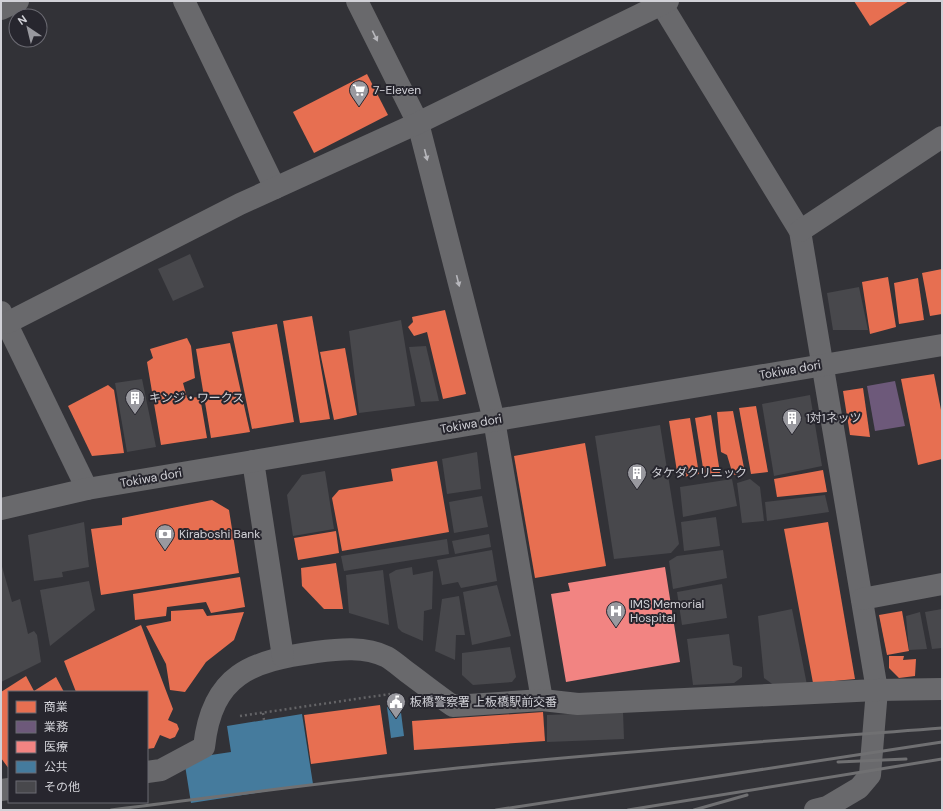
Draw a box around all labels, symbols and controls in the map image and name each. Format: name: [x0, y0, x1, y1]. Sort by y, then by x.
north arrow: [8, 8, 48, 48]
text: N: [15, 12, 30, 28]
one-way arrow: [371, 30, 378, 42]
supermarket icon: 7-Eleven: [348, 79, 370, 107]
place label: 7-Eleven: [373, 82, 421, 98]
one-way arrow: [423, 149, 429, 161]
one-way arrow: [455, 275, 461, 287]
street label: Tokiwa dori: [758, 357, 822, 383]
building icon: キンジ・ワークス: [124, 387, 146, 415]
place label: キンジ・ワークス: [149, 390, 244, 406]
building icon: 1対1ネッツ: [781, 407, 803, 435]
place label: 1対1ネッツ: [806, 410, 862, 426]
street label: Tokiwa dori: [439, 411, 503, 437]
building icon: タケダクリニック: [626, 462, 648, 490]
street label: Tokiwa dori: [119, 465, 183, 491]
place label: タケダクリニック: [651, 465, 747, 481]
bank icon: Kiraboshi Bank: [154, 523, 176, 551]
place label: Kiraboshi Bank: [179, 526, 260, 542]
place label: IMS Memorial Hospital: [630, 596, 704, 626]
hospital icon: IMS Memorial Hospital: [605, 600, 627, 628]
legend: [8, 691, 148, 803]
public building icon: 板橋警察署 上板橋駅前交番: [385, 691, 407, 719]
place label: 板橋警察署 上板橋駅前交番: [410, 694, 557, 710]
text: 商業: [44, 699, 68, 715]
text: 業務: [44, 719, 68, 735]
text: 医療: [44, 739, 68, 755]
text: 公共: [44, 759, 68, 775]
text: その他: [44, 779, 80, 795]

